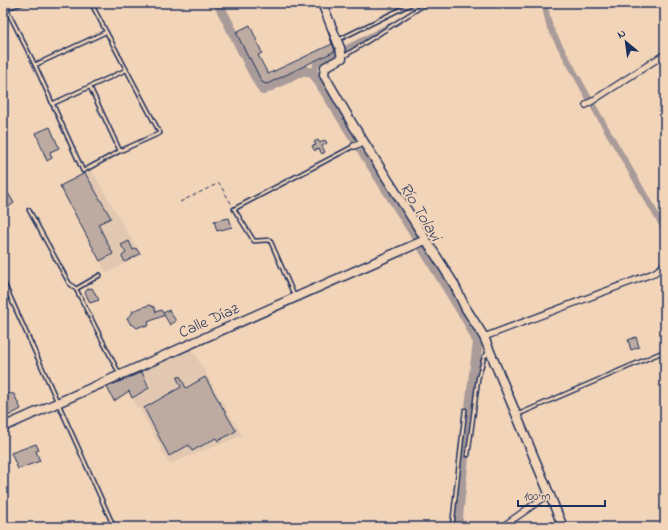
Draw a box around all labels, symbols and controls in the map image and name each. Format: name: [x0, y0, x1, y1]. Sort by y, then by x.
north arrow: [606, 22, 646, 62]
text: N: [615, 25, 629, 43]
water label: Río Tolavi: [393, 178, 448, 248]
street label: Calle Díaz: [175, 297, 243, 345]
scale bar: [518, 482, 605, 508]
text: 100 m: [524, 488, 551, 506]

